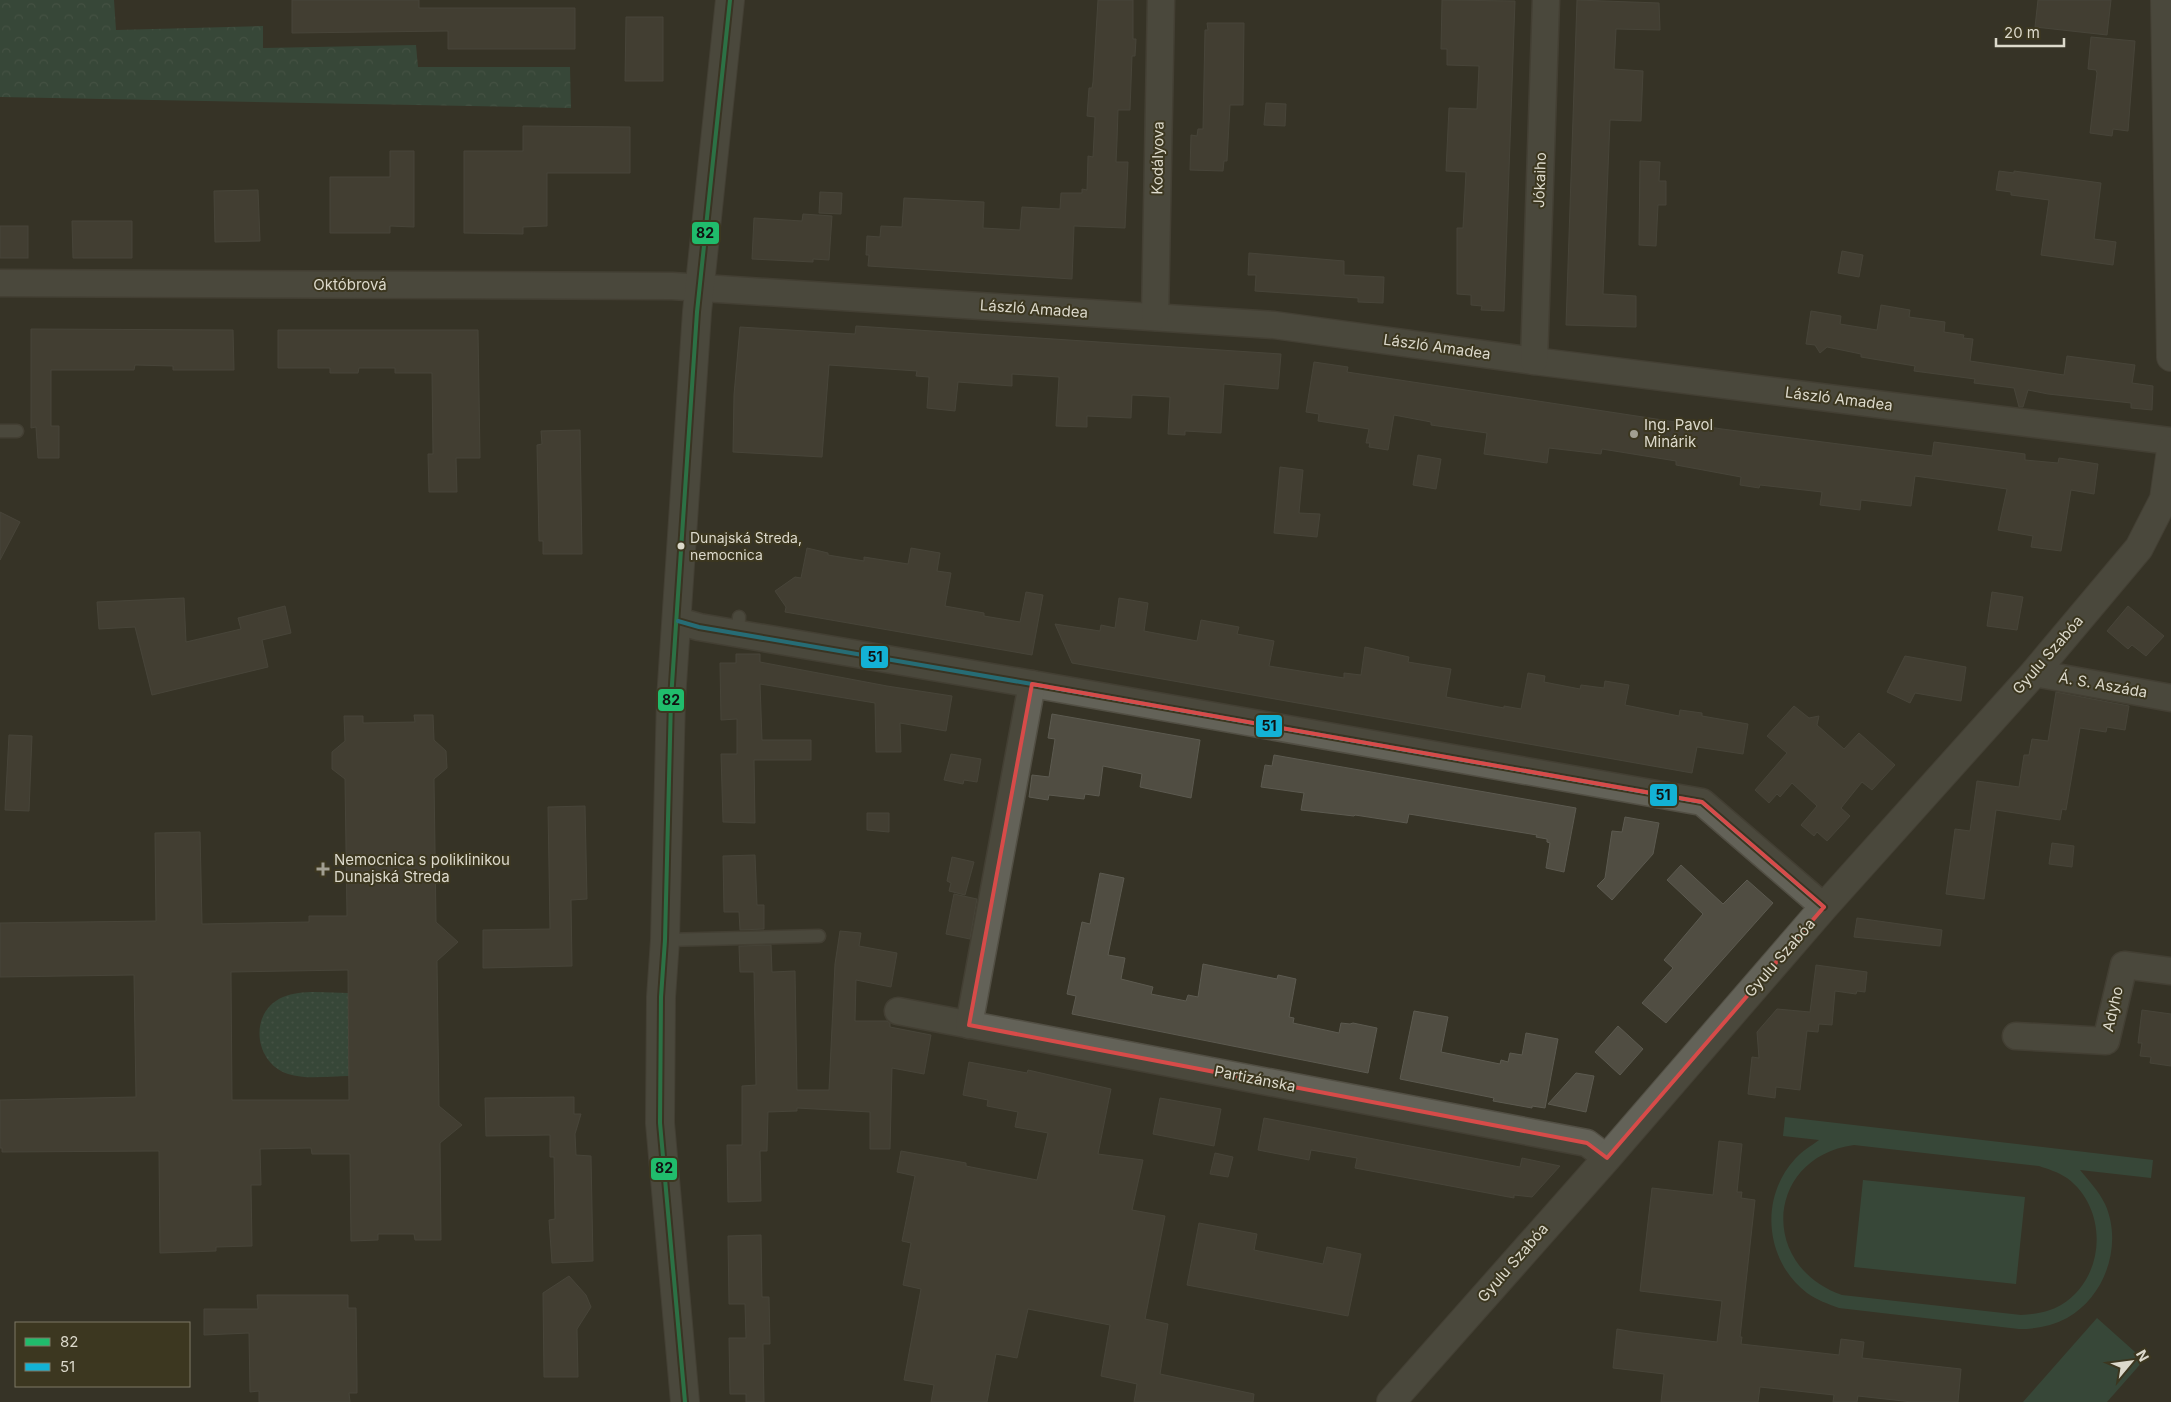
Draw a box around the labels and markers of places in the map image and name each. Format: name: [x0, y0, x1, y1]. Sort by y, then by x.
place label: Ing. Pavol Minárik: [1644, 415, 1713, 451]
marker: Ing. Pavol Minárik: [1628, 428, 1640, 440]
place label: Dunajská Streda, nemocnica: [690, 529, 802, 563]
marker: Dunajská Streda, nemocnica: [676, 541, 686, 551]
place label: Nemocnica s poliklinikou Dunajská Streda: [334, 850, 510, 886]
marker: Nemocnica s poliklinikou Dunajská Streda: [316, 862, 330, 876]

